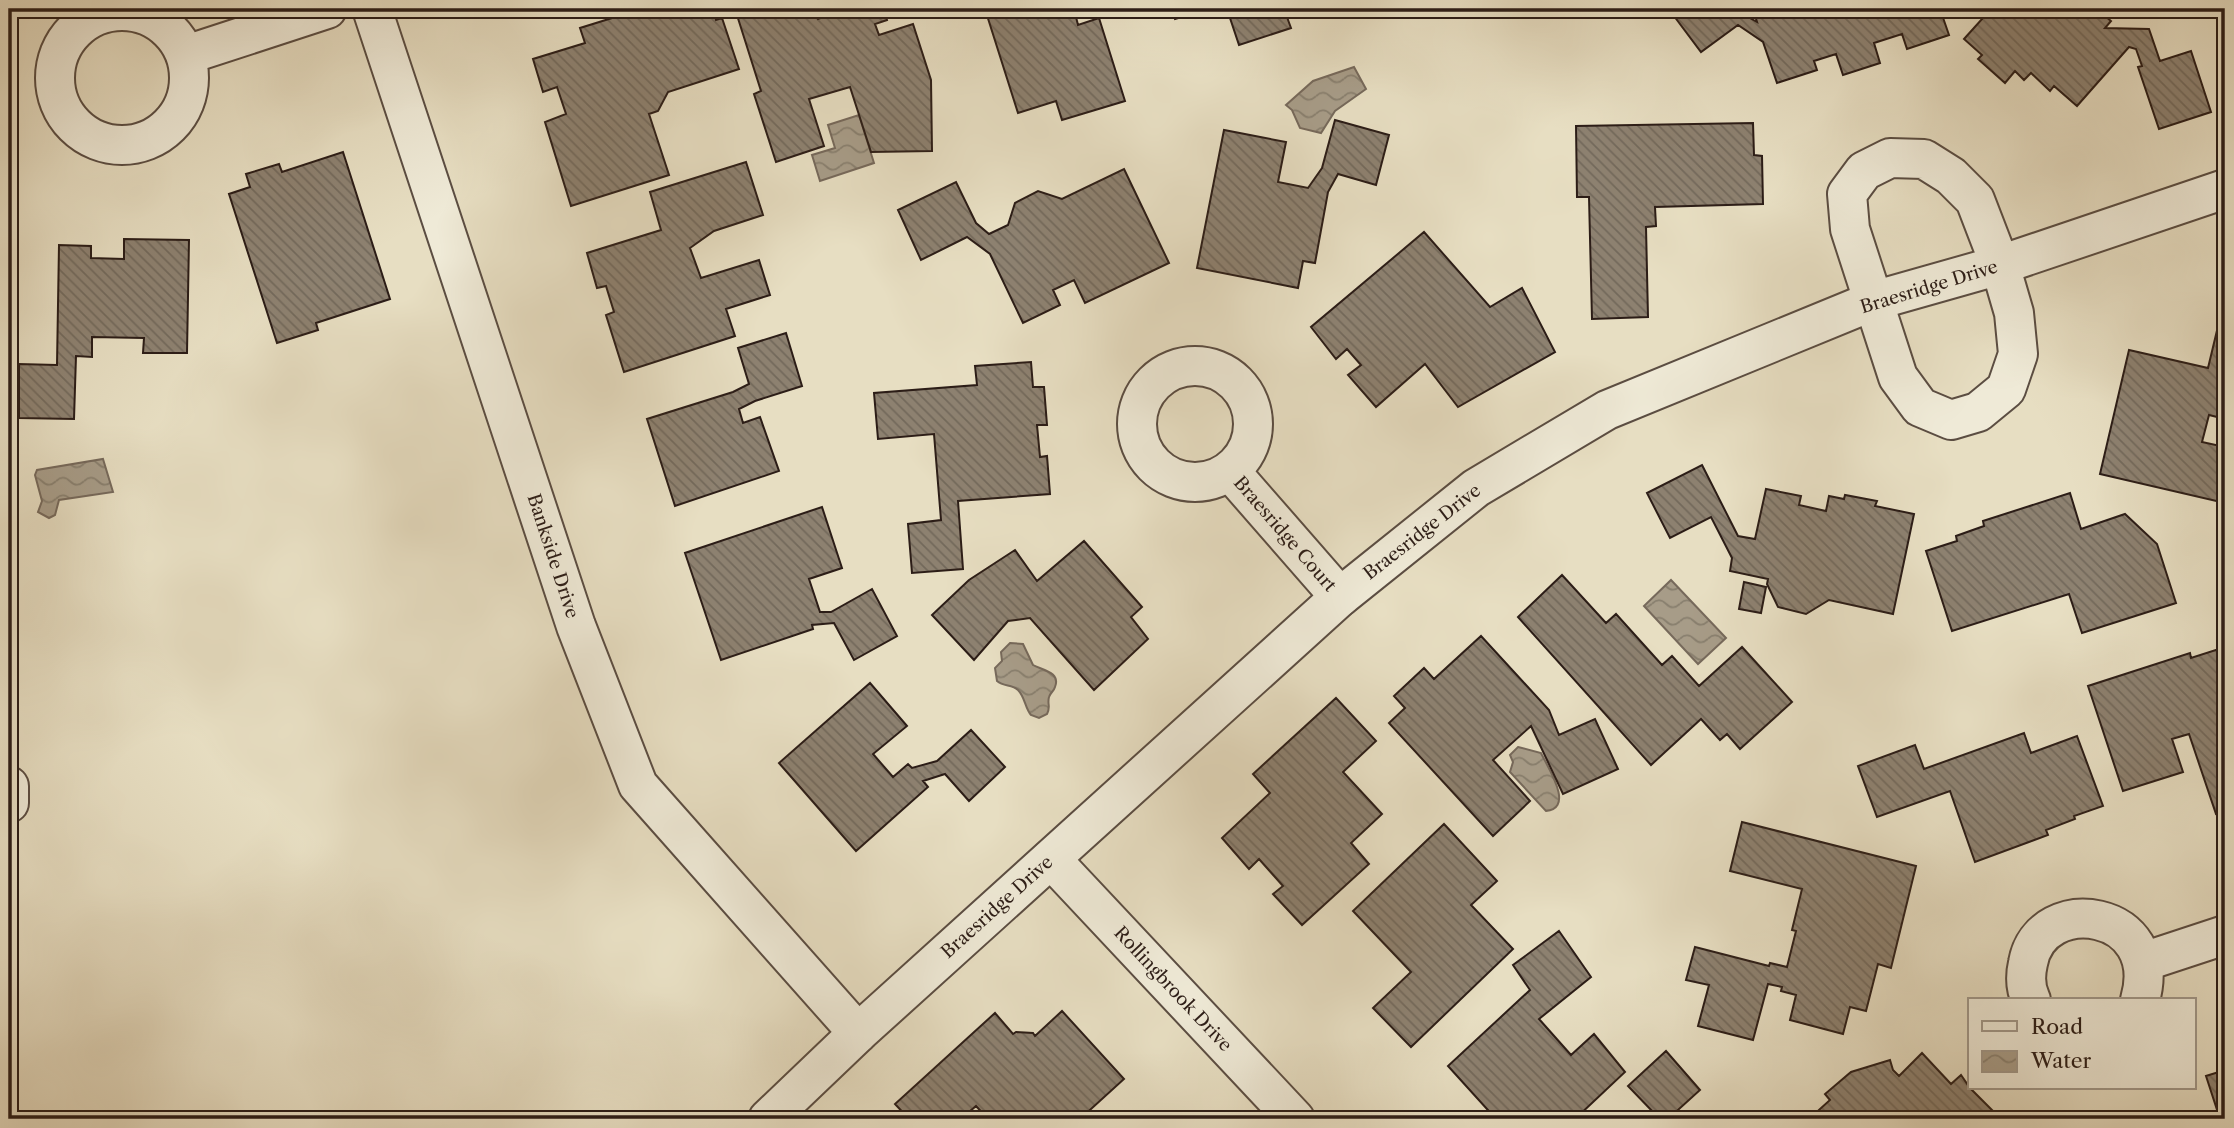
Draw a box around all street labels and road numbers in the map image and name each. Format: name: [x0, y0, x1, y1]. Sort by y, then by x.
street label: Braesridge Drive: [1858, 256, 2000, 318]
street label: Braesridge Court: [1229, 472, 1342, 597]
street label: Braesridge Drive: [1359, 479, 1485, 585]
street label: Bankside Drive: [523, 491, 583, 621]
street label: Braesridge Drive: [937, 851, 1057, 963]
street label: Rollingbrook Drive: [1109, 922, 1237, 1056]

